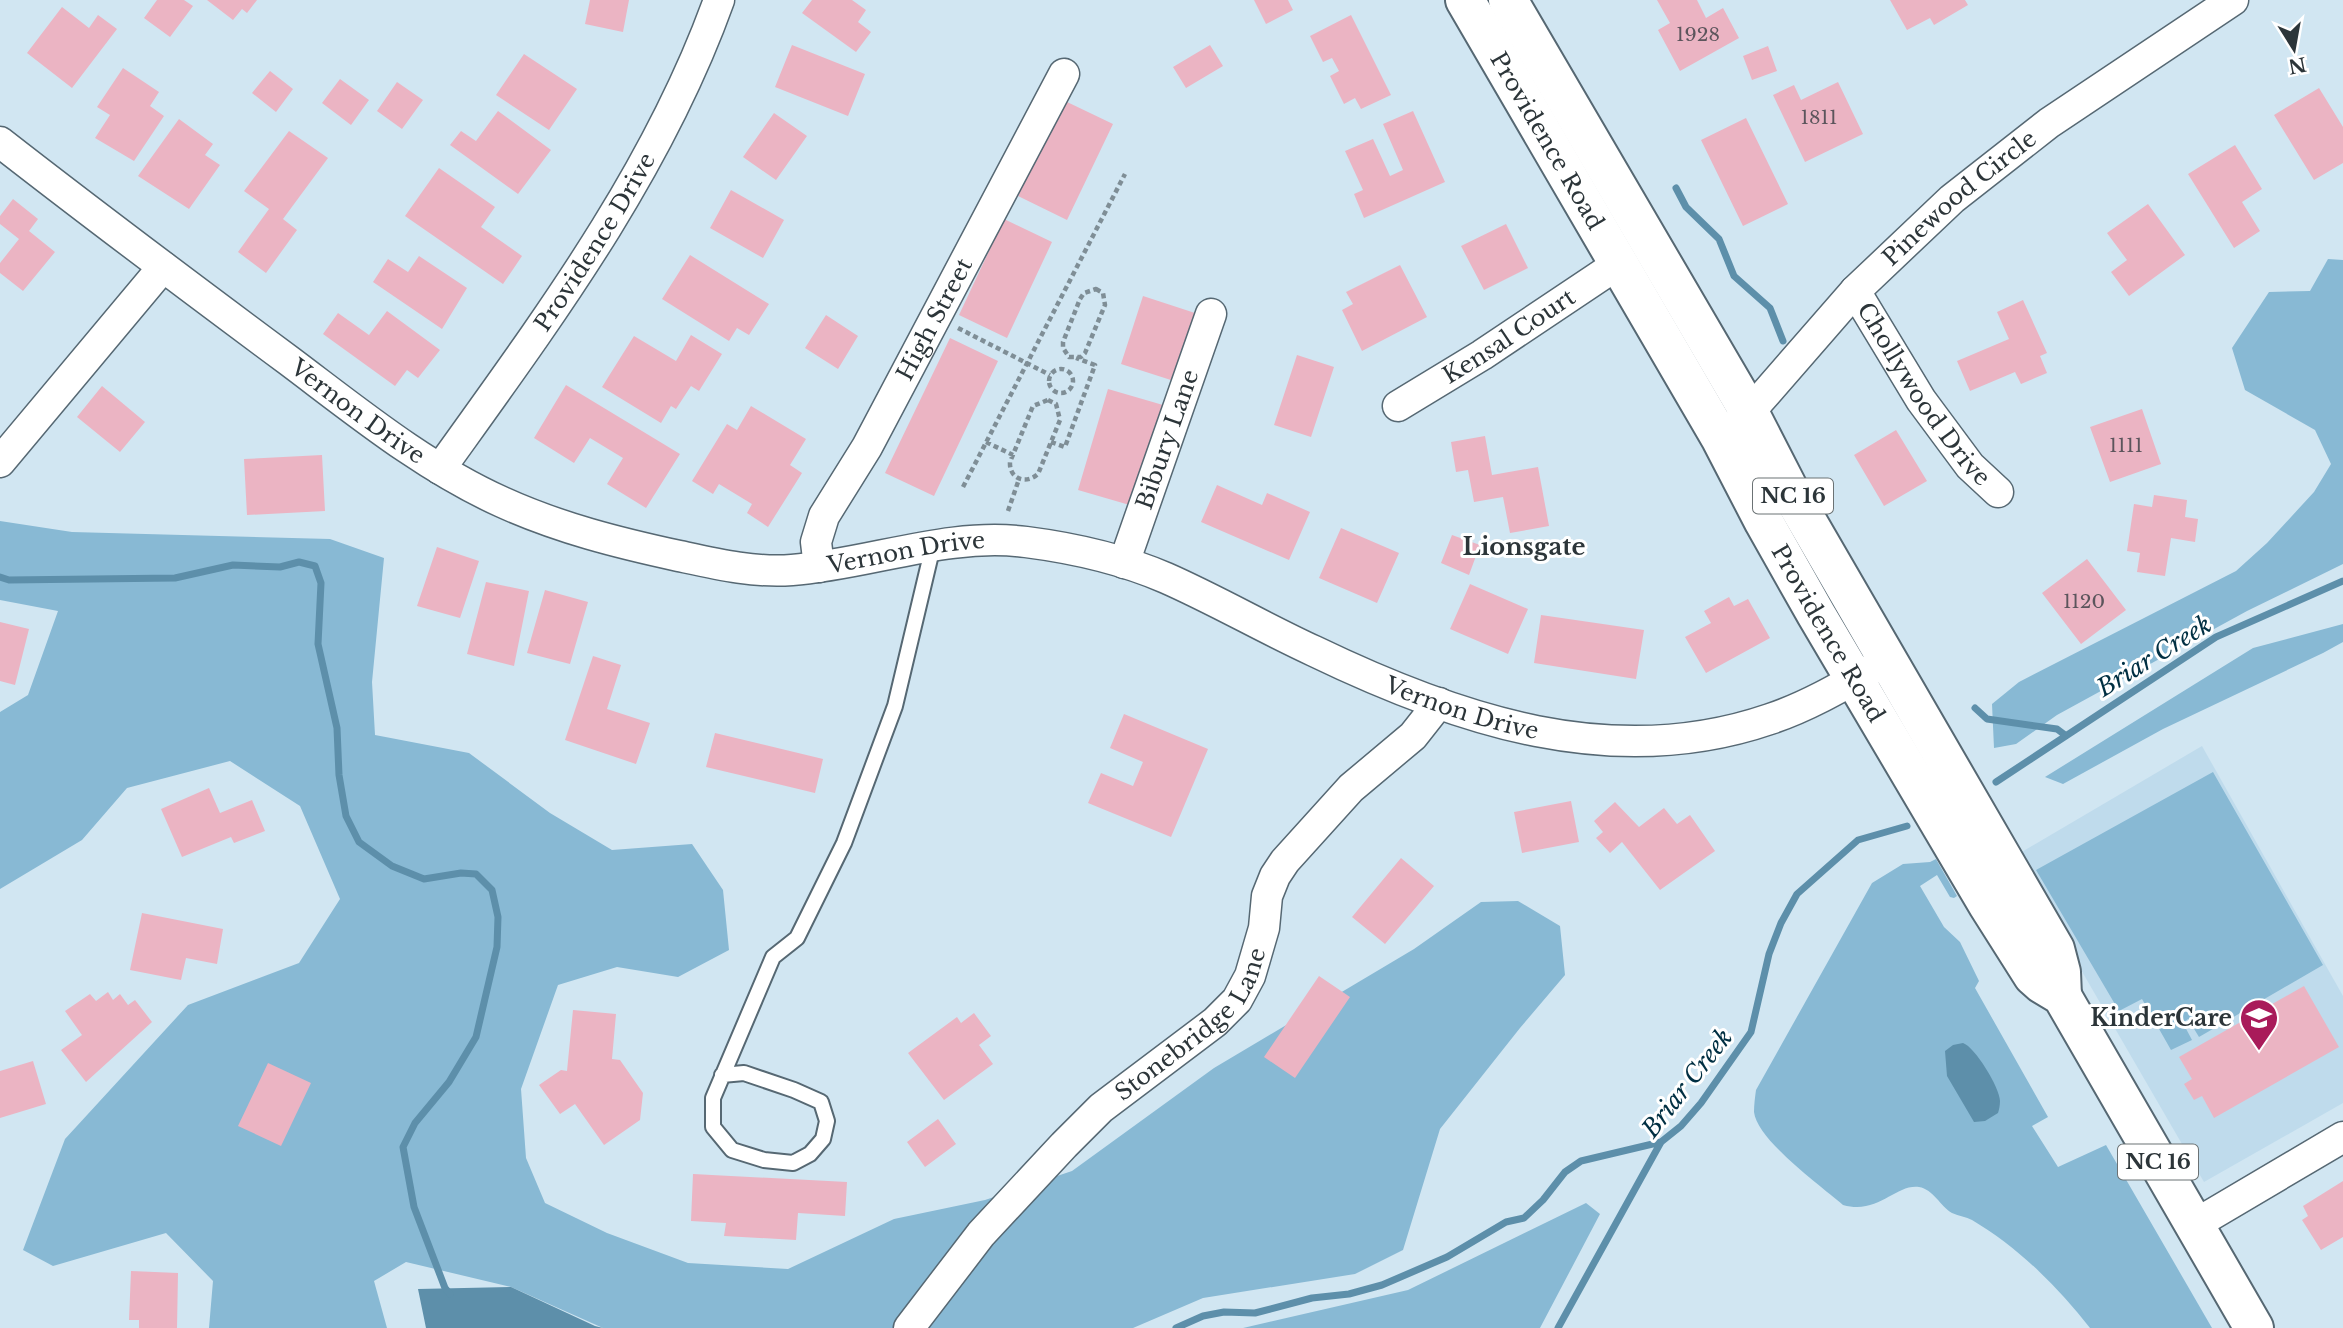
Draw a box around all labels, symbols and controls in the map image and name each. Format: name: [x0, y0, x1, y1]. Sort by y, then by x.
north arrow: [2259, 14, 2329, 84]
house number: 1928: [1676, 23, 1720, 46]
street label: Providence Road: [1484, 47, 1610, 235]
text: N: [2286, 52, 2308, 78]
house number: 1811: [1801, 106, 1837, 129]
street label: Pinewood Circle: [1877, 124, 2042, 272]
street label: Providence Drive: [528, 148, 661, 337]
street label: High Street: [891, 253, 978, 385]
street label: Kensal Court: [1438, 283, 1581, 390]
street label: Chollywood Drive: [1851, 297, 1996, 492]
street label: Vernon Drive: [284, 352, 430, 470]
street label: Bibury Lane: [1130, 366, 1205, 513]
house number: 1111: [2109, 434, 2143, 457]
road number: NC 16: [1753, 478, 1833, 514]
street label: Vernon Drive: [824, 526, 986, 580]
district label: Lionsgate: [1463, 532, 1585, 561]
street label: Providence Road: [1766, 539, 1891, 727]
house number: 1120: [2063, 590, 2105, 613]
water label: Briar Creek: [2091, 609, 2217, 703]
street label: Vernon Drive: [1380, 670, 1541, 745]
street label: Stonebridge Lane: [1109, 944, 1272, 1106]
school or university icon: KinderCare: [2238, 997, 2280, 1052]
place label: KinderCare: [2090, 1004, 2232, 1032]
water label: Briar Creek: [1635, 1023, 1738, 1144]
road number: NC 16: [2118, 1144, 2198, 1180]

